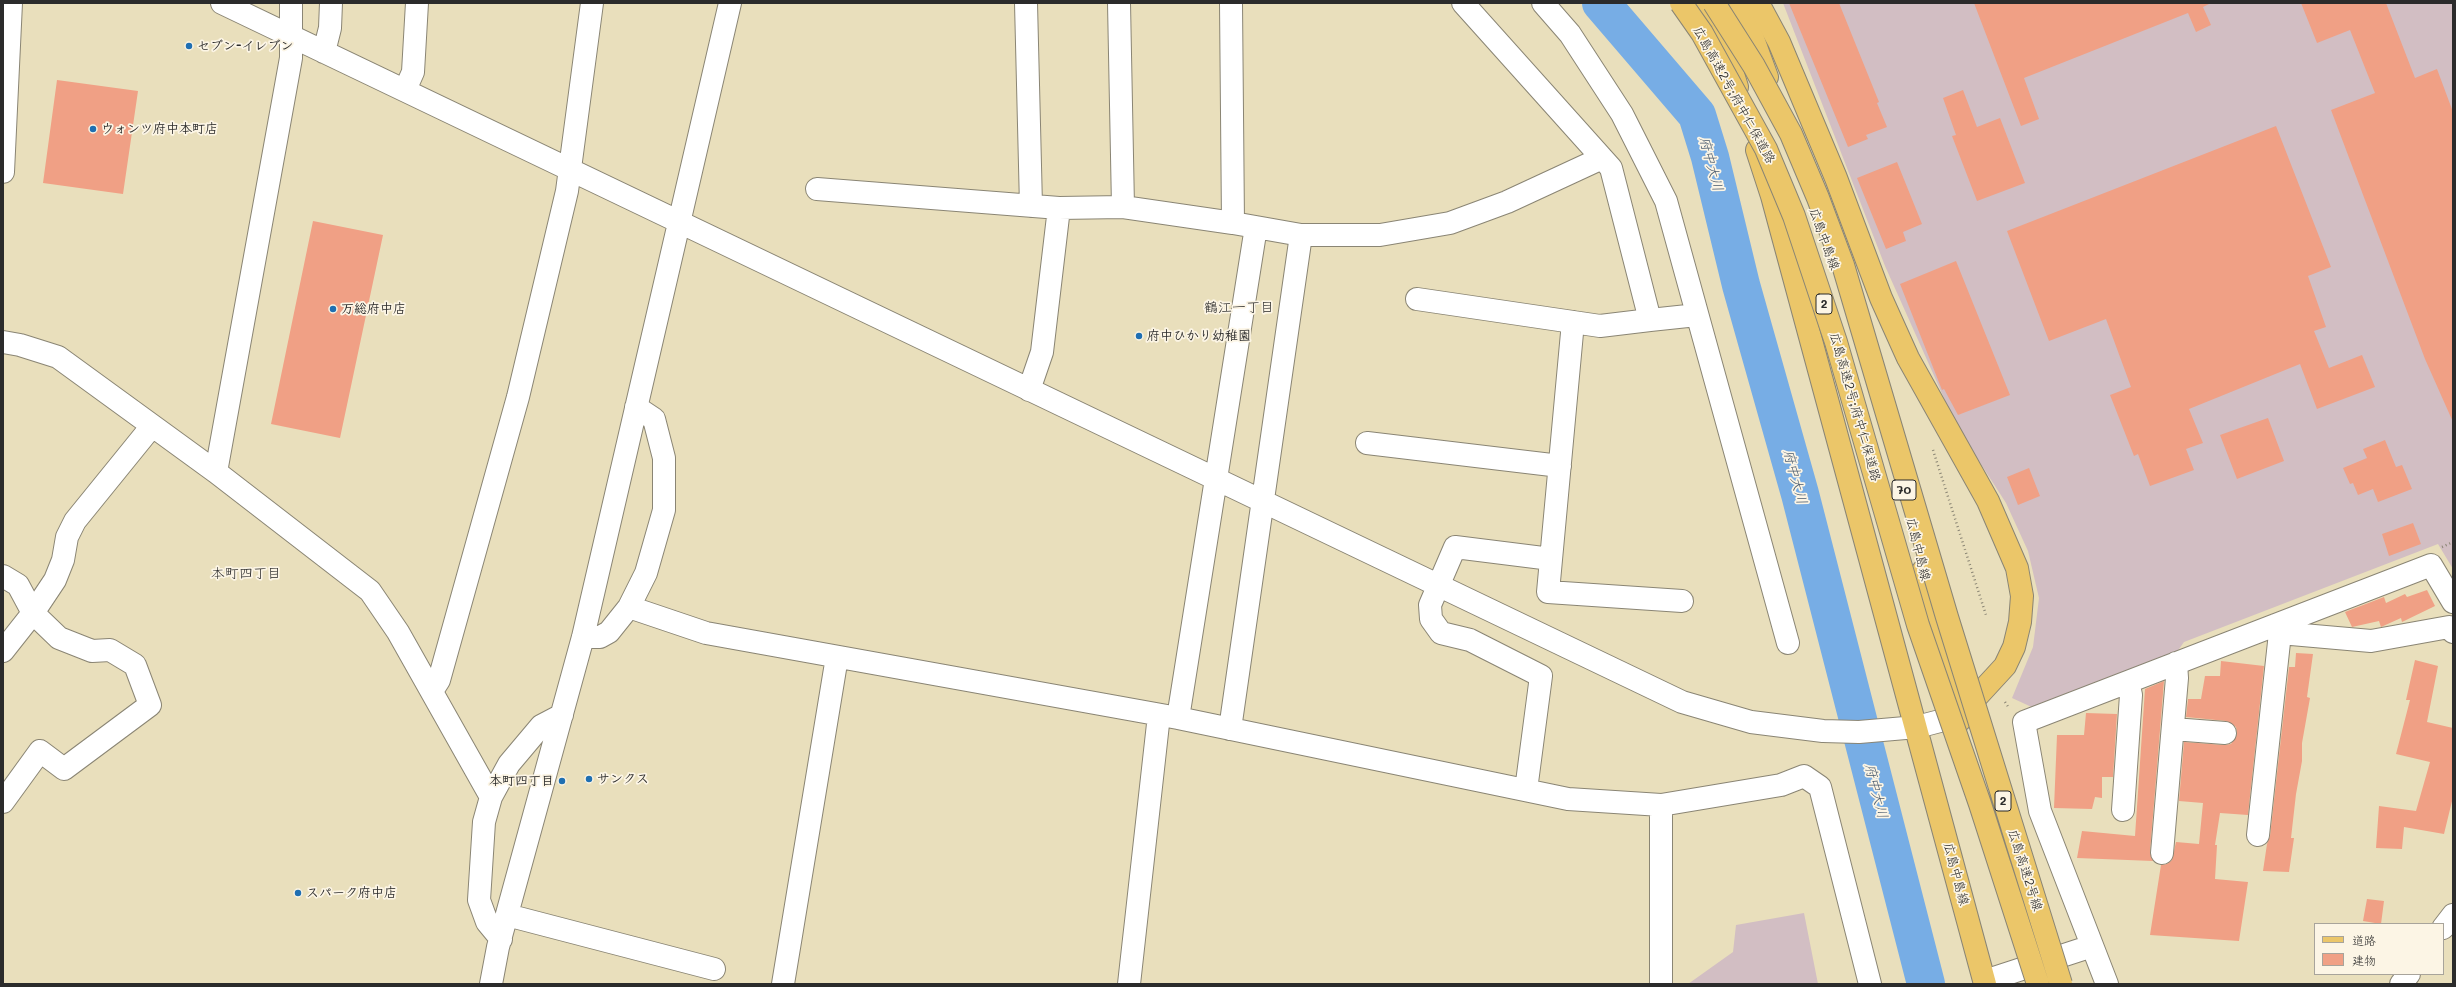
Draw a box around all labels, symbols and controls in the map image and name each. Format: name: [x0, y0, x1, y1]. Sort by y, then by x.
street label: 広島高速2号;府中仁保道路: [1690, 24, 1778, 166]
place label: セブン-イレブン: [197, 38, 293, 54]
marker: セブン-イレブン: [184, 41, 194, 51]
place label: ウォンツ府中本町店: [101, 121, 218, 137]
marker: ウォンツ府中本町店: [88, 124, 98, 134]
water label: 府中大川: [1696, 135, 1726, 193]
street label: 広島中島線: [1806, 206, 1842, 272]
road number: 2: [1816, 294, 1832, 314]
district label: 鶴江一丁目: [1204, 300, 1274, 316]
place label: 万総府中店: [341, 301, 406, 317]
marker: 万総府中店: [328, 304, 338, 314]
place label: 府中ひかり幼稚園: [1147, 328, 1251, 344]
marker: 府中ひかり幼稚園: [1134, 331, 1144, 341]
street label: 広島高速2号;府中仁保道路: [1826, 331, 1884, 483]
water label: 府中大川: [1780, 448, 1810, 506]
road number: 70: [1892, 480, 1916, 500]
street label: 広島中島線: [1903, 516, 1933, 582]
district label: 本町四丁目: [211, 566, 281, 582]
water label: 府中大川: [1861, 762, 1891, 820]
place label: サンクス: [597, 771, 649, 787]
place label: 本町四丁目: [489, 773, 554, 789]
marker: サンクス: [584, 774, 594, 784]
marker: 本町四丁目: [557, 776, 567, 786]
road number: 2: [1995, 791, 2011, 811]
street label: 広島高速2号線: [2004, 827, 2046, 913]
street label: 広島中島線: [1940, 841, 1972, 907]
place label: スパーク府中店: [306, 885, 397, 901]
marker: スパーク府中店: [293, 888, 303, 898]
legend: [2314, 923, 2444, 975]
text: 道路: [2352, 932, 2376, 948]
text: 建物: [2352, 952, 2376, 968]

